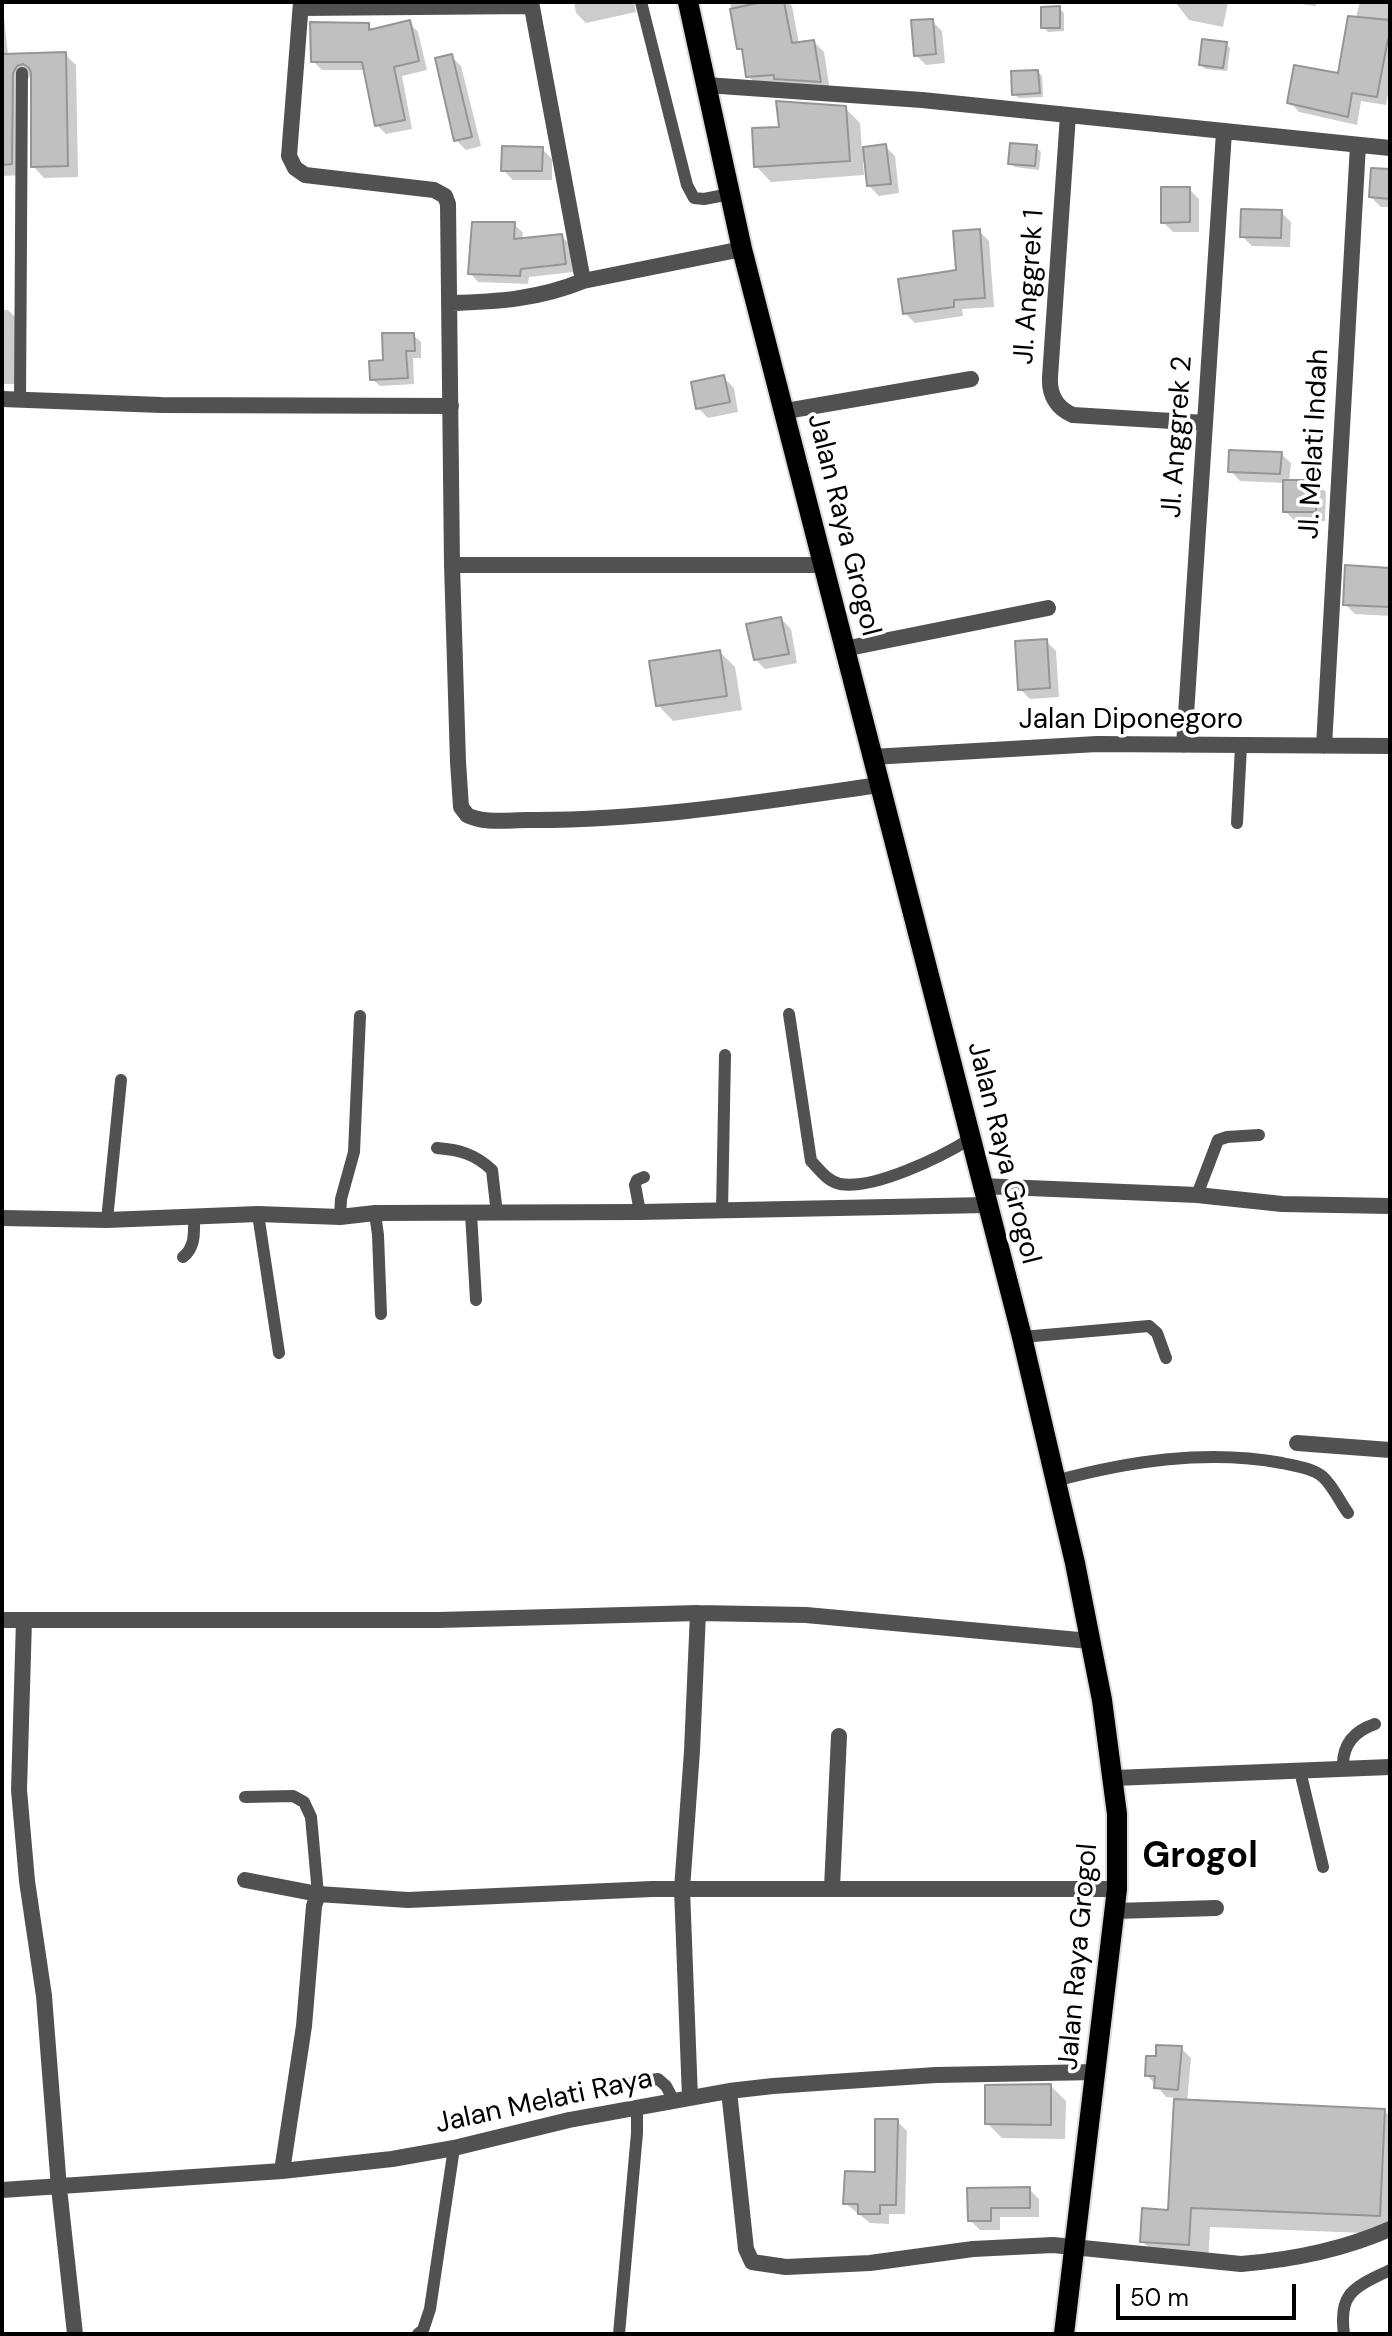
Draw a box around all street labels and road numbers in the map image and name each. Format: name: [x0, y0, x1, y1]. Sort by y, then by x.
street label: Jl. Anggrek 1: [1008, 208, 1052, 366]
street label: Jl. Melati Indah: [1293, 348, 1337, 540]
street label: Jl. Anggrek 2: [1156, 355, 1200, 519]
street label: Jalan Raya Grogol: [799, 410, 887, 640]
street label: Jalan Diponegoro: [1019, 704, 1243, 738]
street label: Jalan Raya Grogol: [959, 1038, 1047, 1268]
street label: Jalan Raya Grogol: [1052, 1842, 1106, 2072]
street label: Jalan Melati Raya: [432, 2063, 656, 2141]

